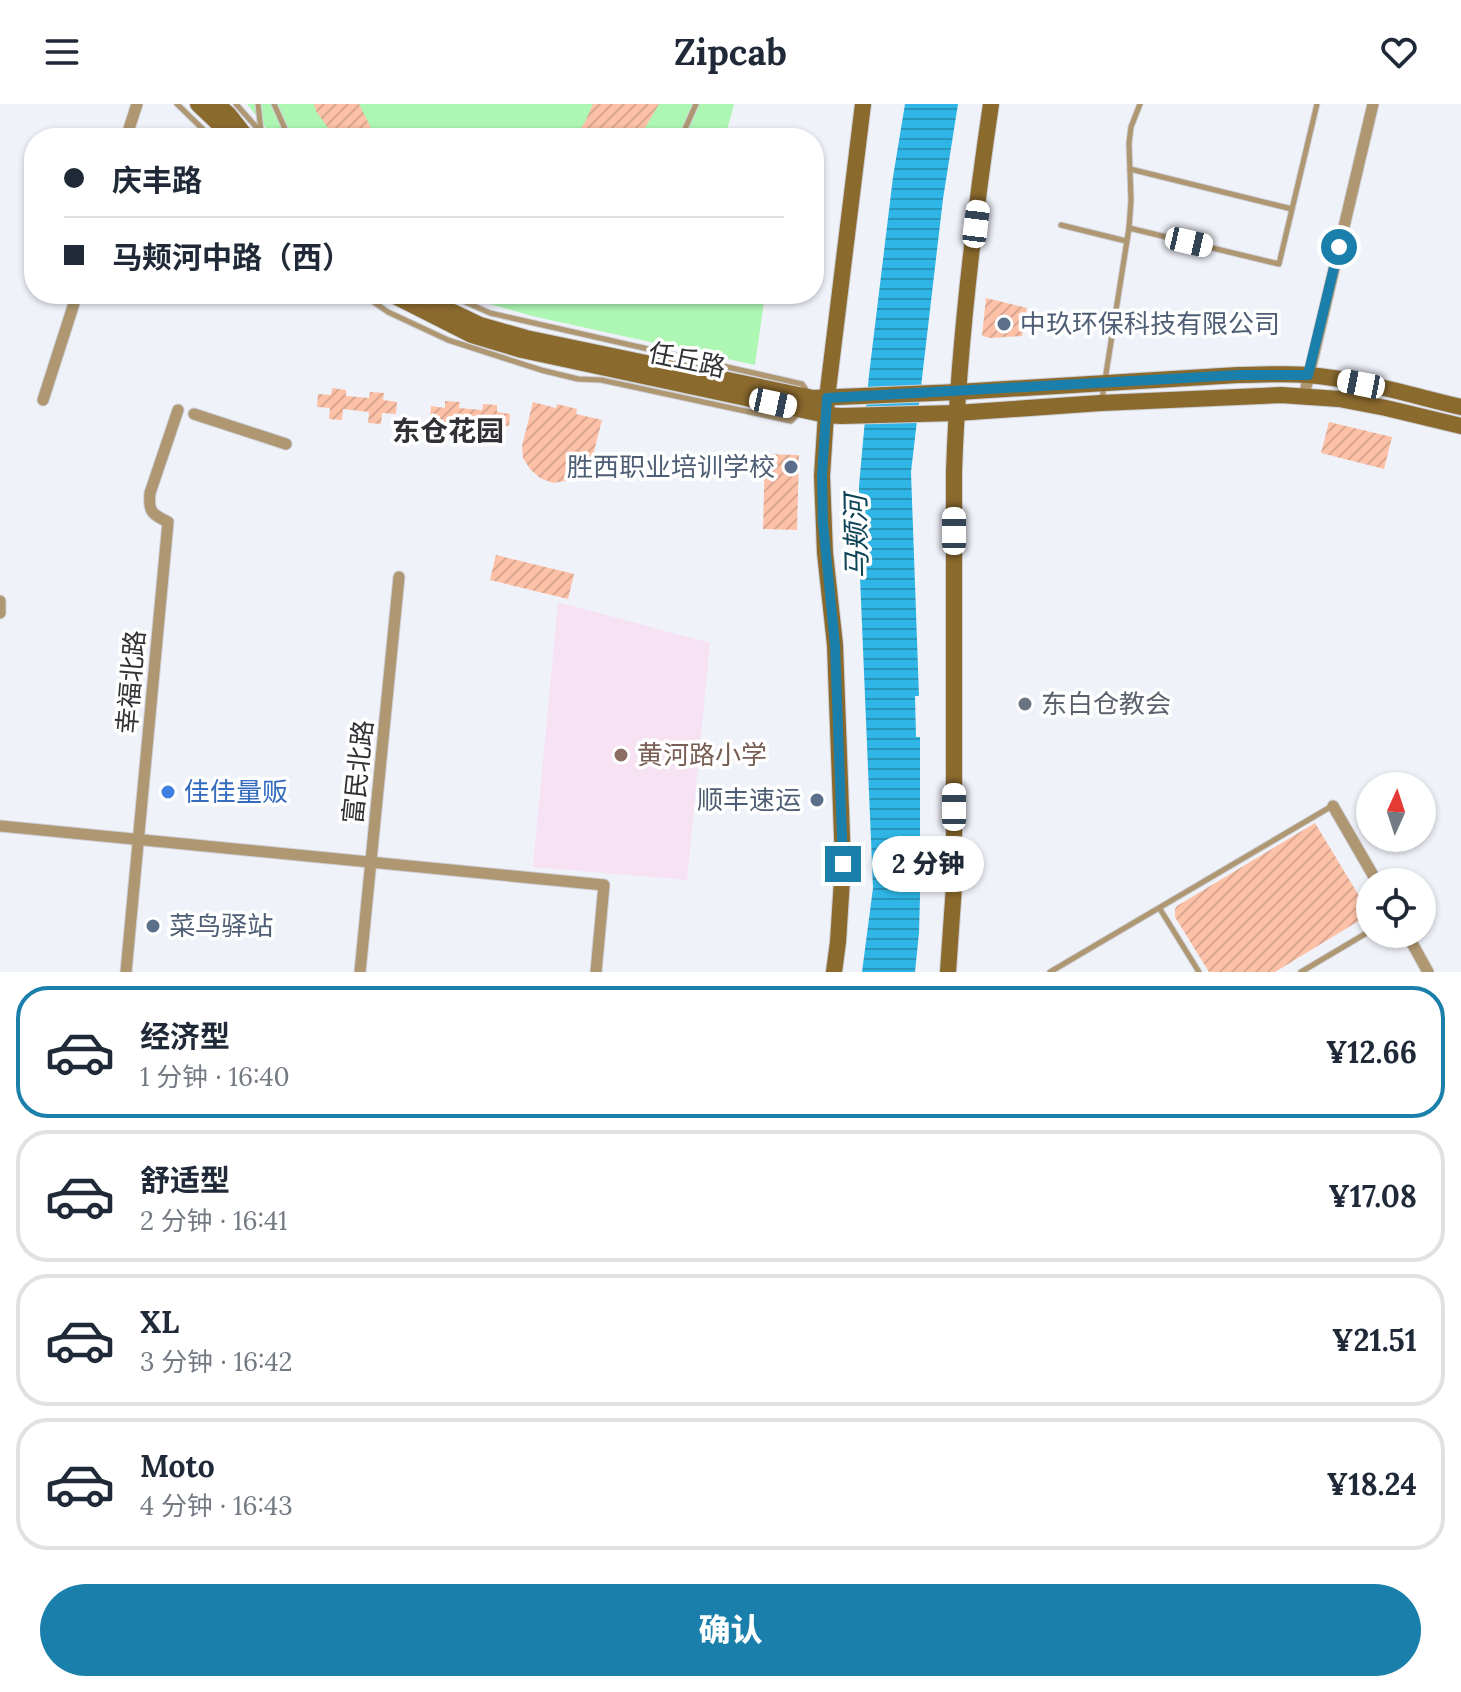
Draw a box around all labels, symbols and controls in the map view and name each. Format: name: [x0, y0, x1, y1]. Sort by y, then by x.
text: Zipcab: [674, 29, 787, 75]
icon: menu: [40, 30, 84, 74]
icon: heart: [1377, 30, 1421, 74]
text: 庆丰路: [112, 161, 202, 199]
car: [961, 199, 991, 249]
car: [1163, 225, 1215, 259]
route start: [1321, 229, 1357, 265]
text: 马颊河中路（西）: [112, 238, 352, 276]
place label: 中玖环保科技有限公司: [1020, 307, 1280, 340]
marker: 中玖环保科技有限公司: [995, 315, 1013, 333]
street label: 任丘路: [646, 335, 729, 384]
car: [1335, 368, 1387, 400]
car: [747, 386, 799, 420]
district label: 东仓花园: [392, 413, 504, 449]
place label: 胜西职业培训学校: [567, 450, 775, 483]
marker: 胜西职业培训学校: [782, 458, 800, 476]
water label: 马颊河: [837, 490, 875, 579]
car: [942, 507, 966, 555]
street label: 幸福北路: [110, 629, 151, 735]
place label: 东白仓教会: [1041, 687, 1171, 720]
marker: 东白仓教会: [1016, 695, 1034, 713]
street label: 富民北路: [336, 719, 379, 825]
place label: 黄河路小学: [637, 738, 767, 771]
marker: 黄河路小学: [612, 746, 630, 764]
north arrow: [1356, 772, 1436, 852]
map controls: [1356, 772, 1436, 948]
place label: 佳佳量贩: [184, 775, 288, 808]
marker: 佳佳量贩: [159, 783, 177, 801]
place label: 顺丰速运: [697, 783, 801, 816]
car: [942, 783, 966, 831]
marker: 顺丰速运: [808, 791, 826, 809]
callout: 2 分钟: [871, 836, 983, 892]
route end: [825, 846, 861, 882]
text: 2 分钟: [892, 847, 964, 880]
button: locate: [1356, 868, 1436, 948]
place label: 菜鸟驿站: [169, 909, 273, 942]
marker: 菜鸟驿站: [144, 917, 162, 935]
icon: car: [44, 1016, 116, 1088]
text: 经济型: [140, 1017, 230, 1055]
text: ¥12.66: [1326, 1033, 1417, 1071]
text: 1 分钟 · 16:40: [140, 1060, 290, 1093]
icon: car: [44, 1160, 116, 1232]
text: 舒适型: [140, 1161, 230, 1199]
text: ¥17.08: [1328, 1177, 1417, 1215]
text: 2 分钟 · 16:41: [140, 1204, 288, 1237]
text: XL: [140, 1303, 179, 1341]
icon: car: [44, 1304, 116, 1376]
text: ¥21.51: [1332, 1321, 1417, 1359]
text: 3 分钟 · 16:42: [140, 1345, 293, 1378]
text: Moto: [140, 1447, 215, 1485]
icon: car: [44, 1448, 116, 1520]
text: ¥18.24: [1327, 1465, 1417, 1503]
text: 4 分钟 · 16:43: [140, 1489, 293, 1522]
button: 确认: [40, 1584, 1421, 1676]

